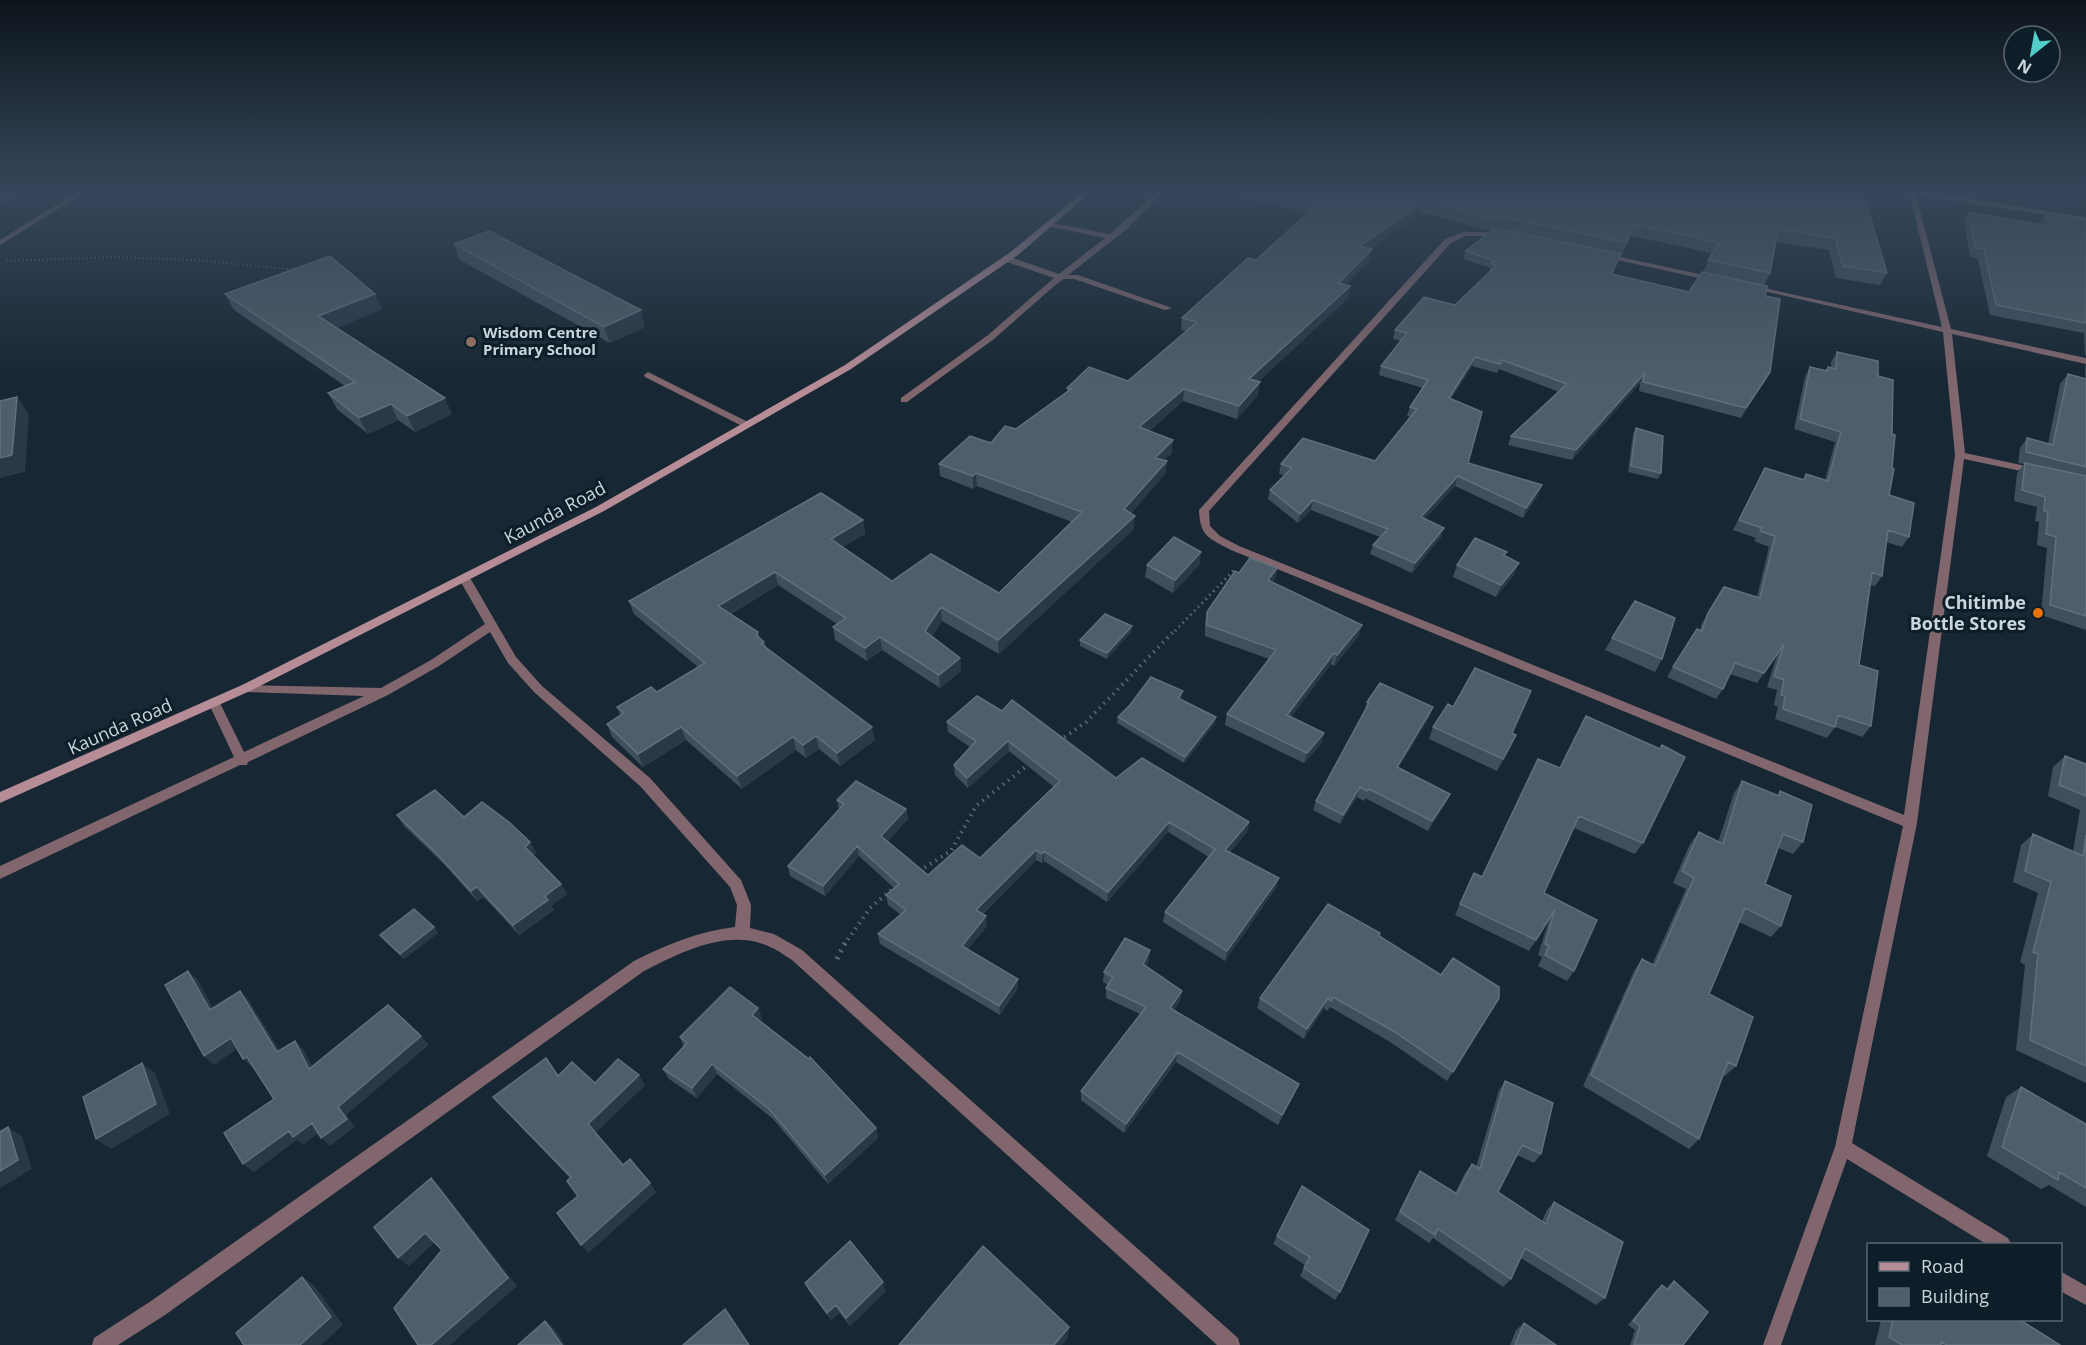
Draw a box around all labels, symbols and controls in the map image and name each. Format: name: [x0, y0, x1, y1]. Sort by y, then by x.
north arrow: [2002, 24, 2062, 84]
text: N: [2013, 54, 2036, 80]
place label: Wisdom Centre Primary School: [483, 322, 598, 359]
marker: Wisdom Centre Primary School: [464, 335, 478, 349]
street label: Kaunda Road: [500, 475, 609, 549]
place label: Chitimbe Bottle Stores: [1910, 590, 2026, 635]
marker: Chitimbe Bottle Stores: [2031, 606, 2045, 620]
street label: Kaunda Road: [64, 692, 176, 760]
legend: [1867, 1243, 2062, 1321]
text: Road: [1921, 1254, 1964, 1278]
text: Building: [1921, 1284, 1989, 1308]

